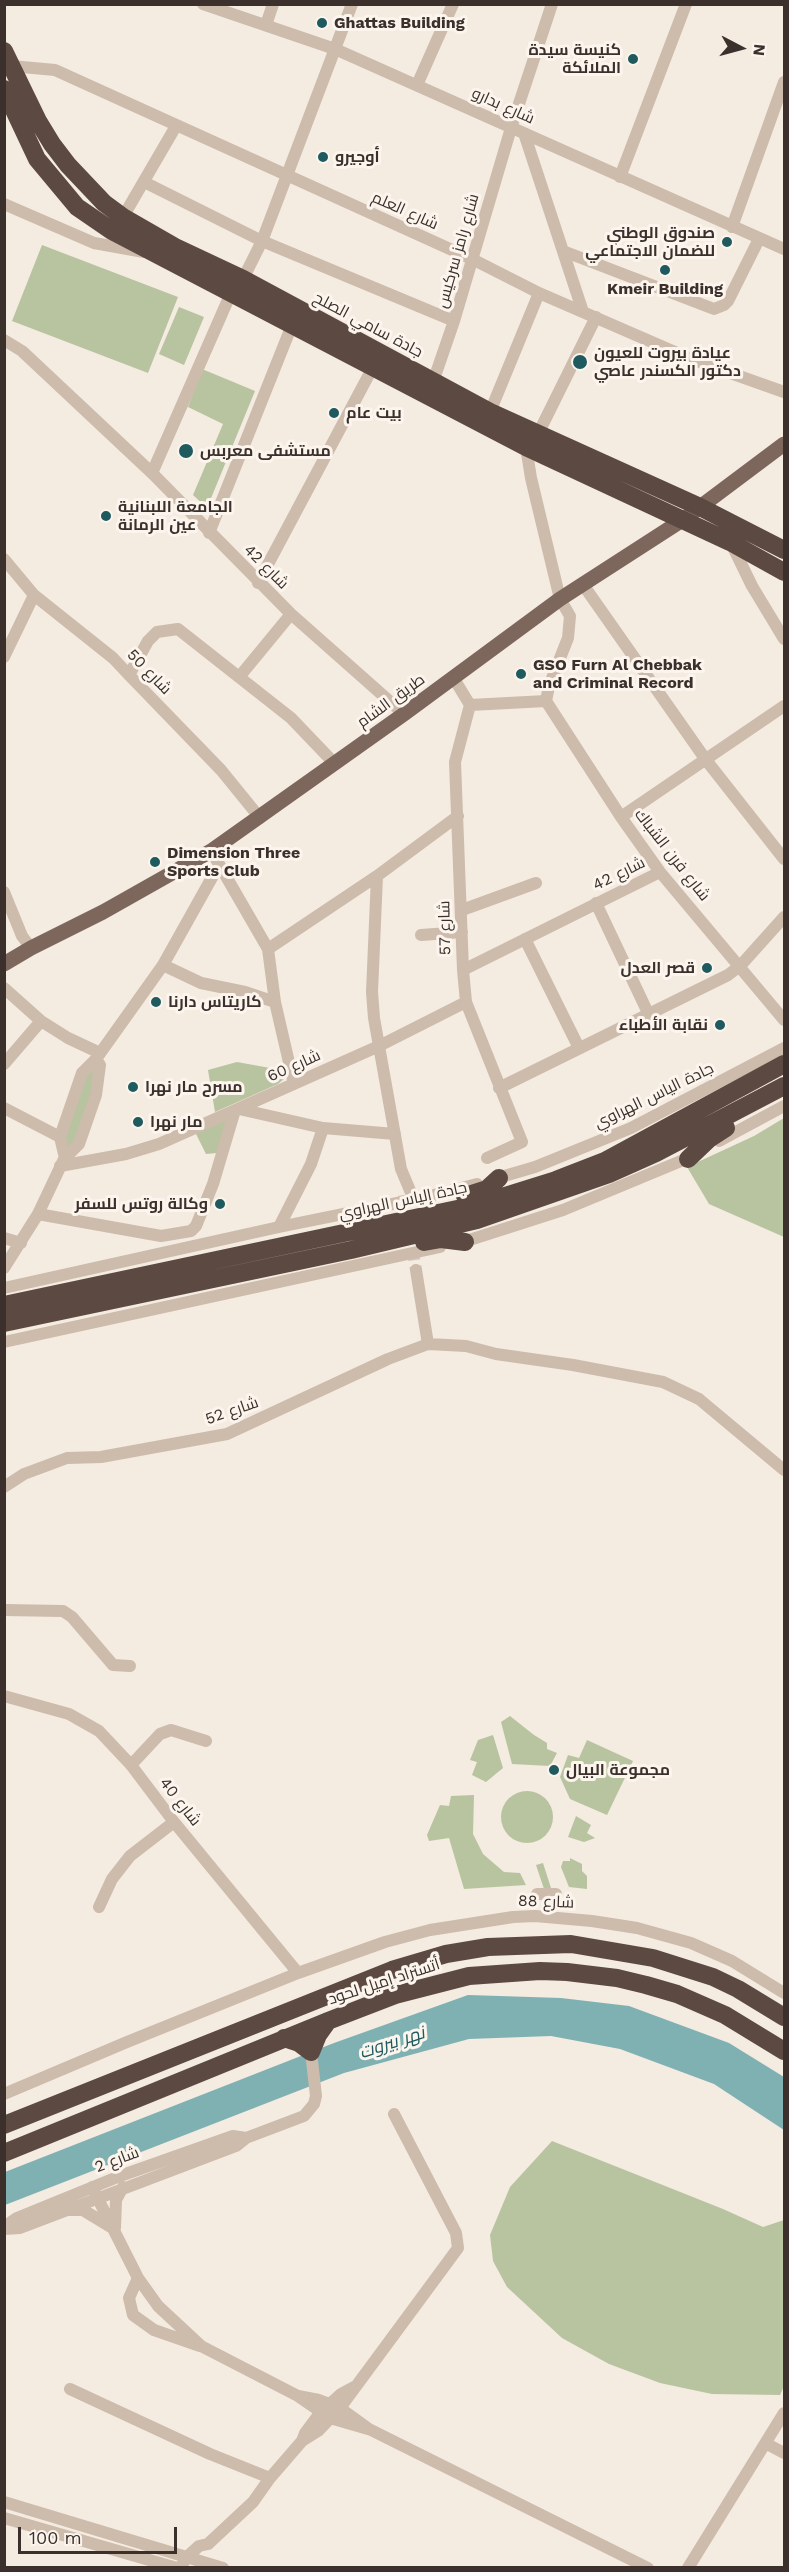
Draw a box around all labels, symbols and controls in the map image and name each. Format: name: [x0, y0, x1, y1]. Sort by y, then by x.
place label: Ghattas Building: [334, 13, 465, 33]
marker: Ghattas Building: [315, 16, 329, 30]
north arrow: [711, 18, 771, 78]
place label: كنيسة سيدة الملائكة: [529, 40, 621, 78]
text: N: [749, 43, 769, 57]
marker: كنيسة سيدة الملائكة: [626, 52, 640, 66]
street label: شارع بدارو: [469, 84, 537, 128]
place label: أوجيرو: [335, 147, 380, 167]
marker: أوجيرو: [316, 150, 330, 164]
street label: شارع العلم: [369, 188, 441, 234]
street label: شارع رامز سركيس: [433, 192, 483, 310]
place label: صندوق الوطني للضمان الاجتماعي: [585, 223, 715, 261]
marker: صندوق الوطني للضمان الاجتماعي: [720, 235, 734, 249]
marker: Kmeir Building: [658, 263, 672, 277]
place label: Kmeir Building: [607, 279, 723, 299]
street label: جادة سامي الصلح: [310, 288, 426, 362]
place label: عيادة بيروت للعيون دكتور الكسندر عاصي: [594, 343, 741, 381]
marker: عيادة بيروت للعيون دكتور الكسندر عاصي: [571, 353, 589, 371]
place label: بيت عام: [346, 403, 402, 423]
marker: بيت عام: [327, 406, 341, 420]
place label: مستشفى معربس: [200, 441, 331, 461]
marker: مستشفى معربس: [177, 442, 195, 460]
place label: الجامعة اللبنانية عين الرمانة: [118, 497, 233, 535]
marker: الجامعة اللبنانية عين الرمانة: [99, 509, 113, 523]
street label: شارع 42: [240, 541, 292, 593]
street label: شارع 50: [123, 645, 175, 699]
place label: GSO Furn Al Chebbak and Criminal Record: [533, 655, 702, 693]
marker: GSO Furn Al Chebbak and Criminal Record: [514, 667, 528, 681]
street label: طريق الشام: [353, 670, 429, 732]
street label: شارع فرن الشباك: [630, 805, 714, 905]
place label: Dimension Three Sports Club: [167, 843, 300, 881]
street label: شارع 42: [590, 853, 648, 895]
marker: Dimension Three Sports Club: [148, 855, 162, 869]
street label: شارع 57: [435, 900, 455, 956]
place label: قصر العدل: [620, 958, 695, 978]
marker: قصر العدل: [700, 961, 714, 975]
place label: كاريتاس دارنا: [168, 992, 262, 1012]
marker: كاريتاس دارنا: [149, 995, 163, 1009]
place label: نقابة الأطباء: [619, 1015, 708, 1035]
marker: نقابة الأطباء: [713, 1018, 727, 1032]
street label: شارع 60: [264, 1046, 324, 1086]
street label: جادة الياس الهراوي: [591, 1059, 717, 1133]
place label: مسرح مار نهرا: [145, 1077, 243, 1097]
marker: مسرح مار نهرا: [126, 1080, 140, 1094]
place label: مار نهرا: [150, 1112, 202, 1132]
marker: مار نهرا: [131, 1115, 145, 1129]
street label: جادة إلياس الهراوي: [337, 1178, 469, 1224]
place label: وكالة روتس للسفر: [75, 1194, 208, 1214]
marker: وكالة روتس للسفر: [213, 1197, 227, 1211]
street label: شارع 52: [203, 1393, 261, 1429]
place label: مجموعة البيال: [566, 1760, 670, 1780]
marker: مجموعة البيال: [547, 1763, 561, 1777]
street label: شارع 40: [155, 1774, 205, 1830]
street label: شارع 88: [518, 1891, 574, 1913]
street label: أتستراد إميل لحود: [326, 1955, 442, 2009]
water label: نهر بيروت: [356, 2022, 428, 2064]
street label: شارع 2: [92, 2143, 142, 2177]
scale bar: [21, 2515, 180, 2553]
text: 100 m: [29, 2527, 82, 2548]

